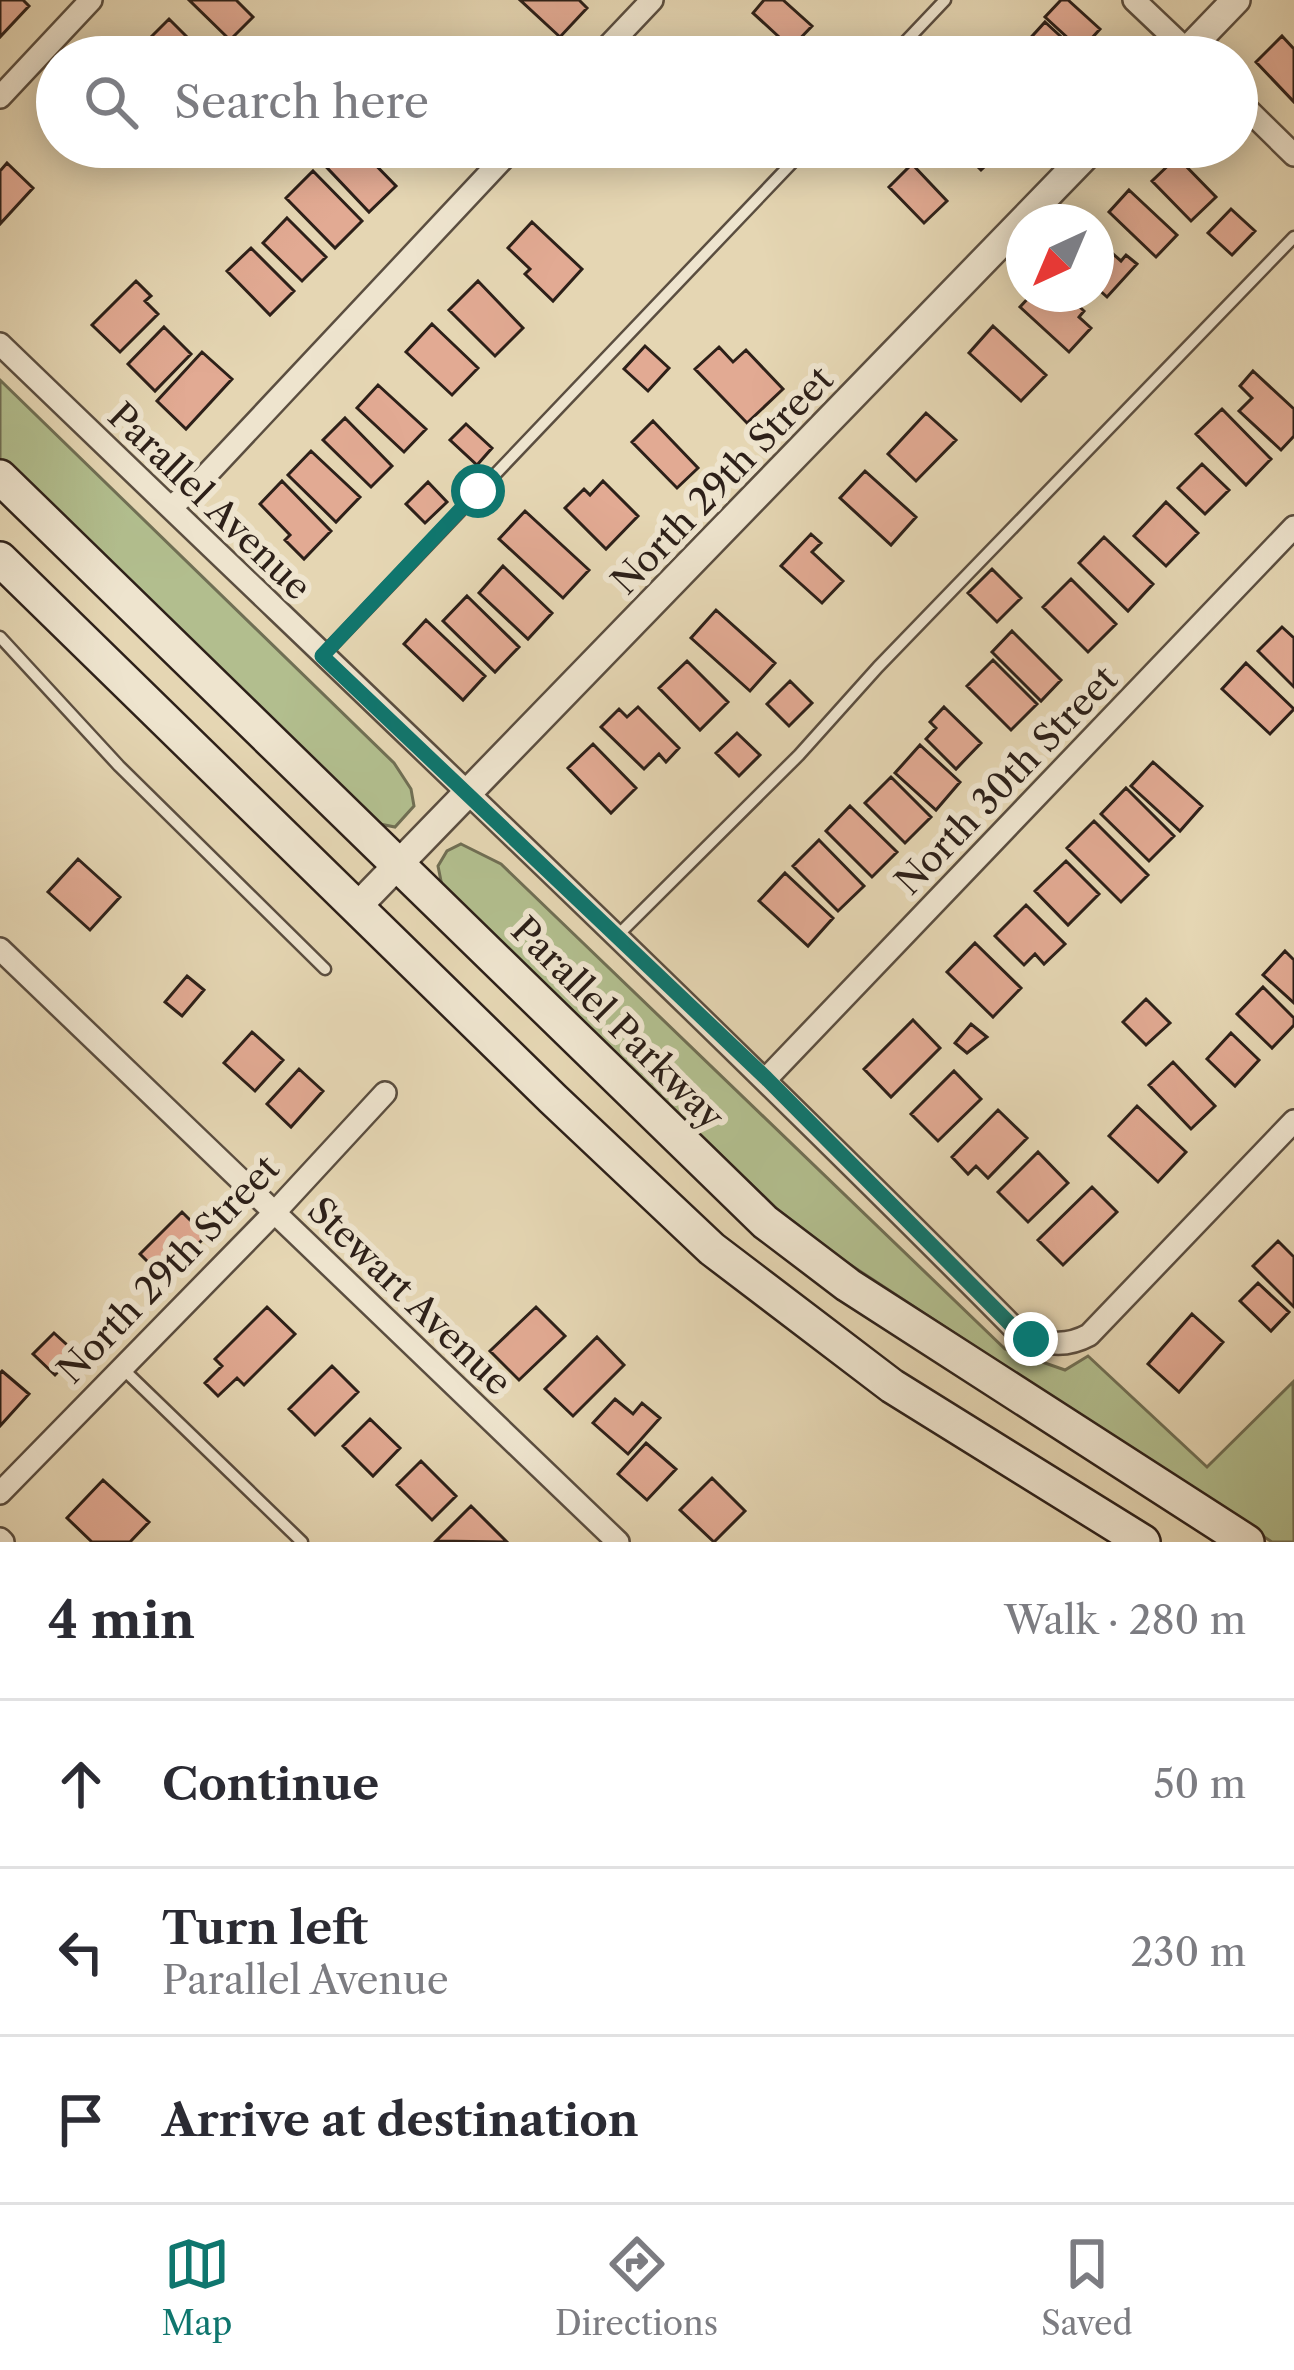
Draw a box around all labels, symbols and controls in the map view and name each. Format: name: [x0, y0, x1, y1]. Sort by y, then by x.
search box: [36, 36, 1258, 168]
icon: search: [78, 69, 144, 135]
text: Search here: [174, 74, 429, 130]
north arrow: [1006, 204, 1114, 312]
street label: North 29th Street: [602, 357, 842, 603]
street label: Parallel Avenue: [100, 393, 320, 609]
route start: [451, 464, 505, 518]
street label: North 30th Street: [886, 656, 1126, 903]
street label: Parallel Parkway: [503, 908, 734, 1139]
street label: North 29th Street: [48, 1146, 288, 1392]
street label: Stewart Avenue: [299, 1188, 521, 1404]
route end: [1004, 1312, 1058, 1366]
text: 4 min: [48, 1589, 195, 1651]
text: Walk · 280 m: [1004, 1596, 1246, 1644]
icon: ahead: [48, 1751, 114, 1817]
text: Continue: [162, 1756, 379, 1812]
text: 50 m: [1153, 1760, 1246, 1808]
text: Turn left: [162, 1900, 368, 1956]
icon: left: [48, 1919, 114, 1985]
text: 230 m: [1131, 1928, 1246, 1976]
text: Parallel Avenue: [162, 1956, 449, 2004]
icon: arrive: [48, 2087, 114, 2153]
text: Arrive at destination: [162, 2092, 639, 2148]
tab: Map: [161, 2231, 232, 2344]
tab: Directions: [555, 2231, 718, 2344]
tab: Saved: [1041, 2231, 1133, 2344]

